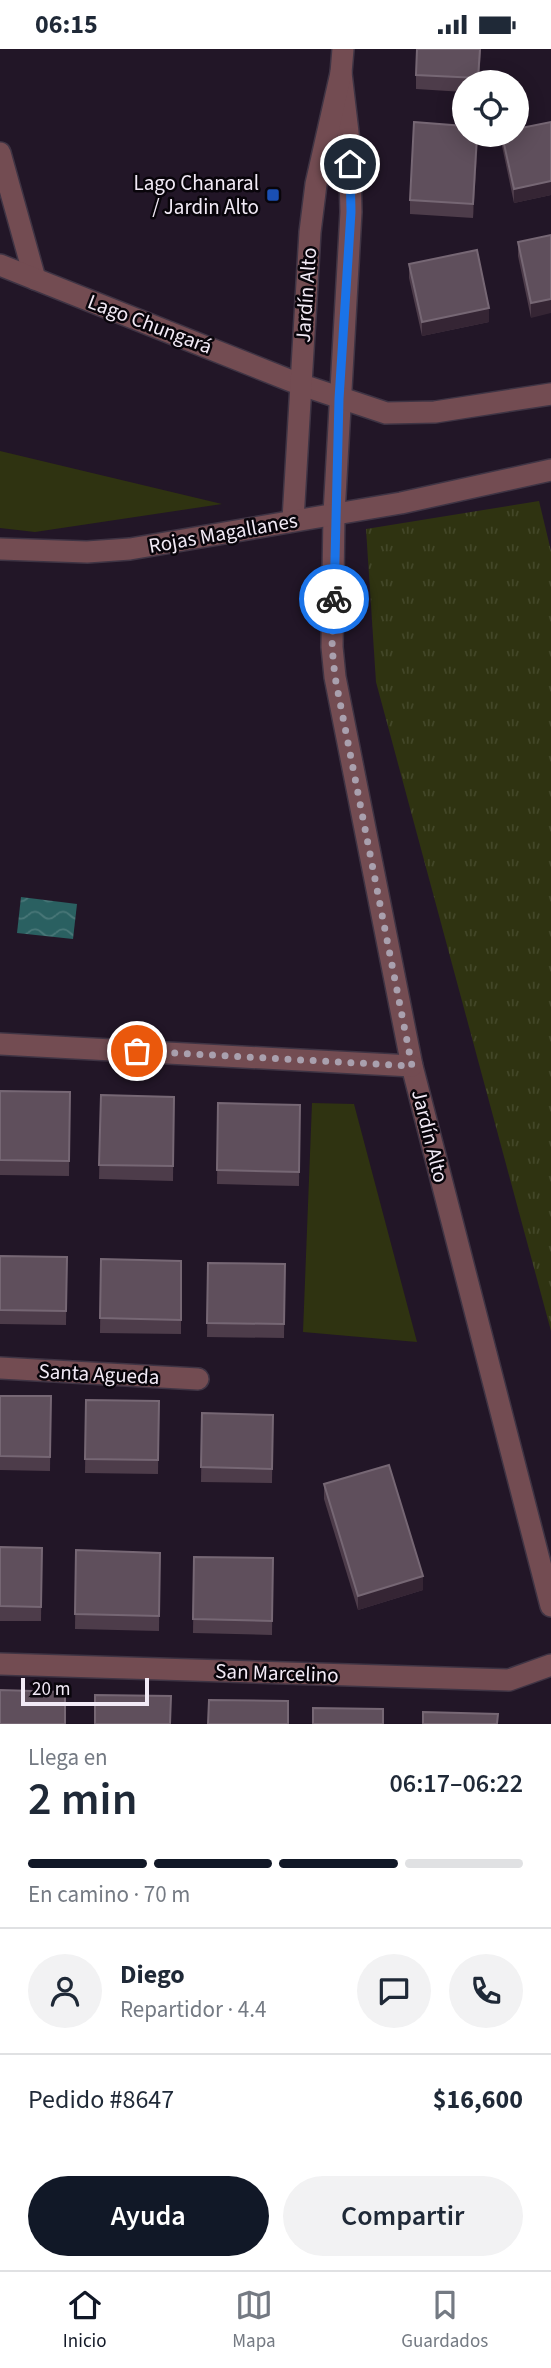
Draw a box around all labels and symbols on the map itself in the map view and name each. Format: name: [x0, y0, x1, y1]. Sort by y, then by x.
pin: [320, 134, 380, 194]
place label: Lago Chanaral / Jardin Alto: [134, 168, 259, 222]
marker: Lago Chanaral / Jardin Alto: [265, 187, 281, 203]
street label: Jardín Alto: [288, 246, 324, 344]
street label: Lago Chungará: [83, 286, 217, 362]
street label: Rojas Magallanes: [146, 505, 300, 561]
courier: [299, 564, 369, 634]
pin: [107, 1021, 167, 1081]
street label: Jardín Alto: [404, 1086, 456, 1186]
street label: Santa Agueda: [38, 1356, 160, 1392]
street label: San Marcelino: [215, 1656, 339, 1690]
scale bar: [21, 1675, 149, 1707]

